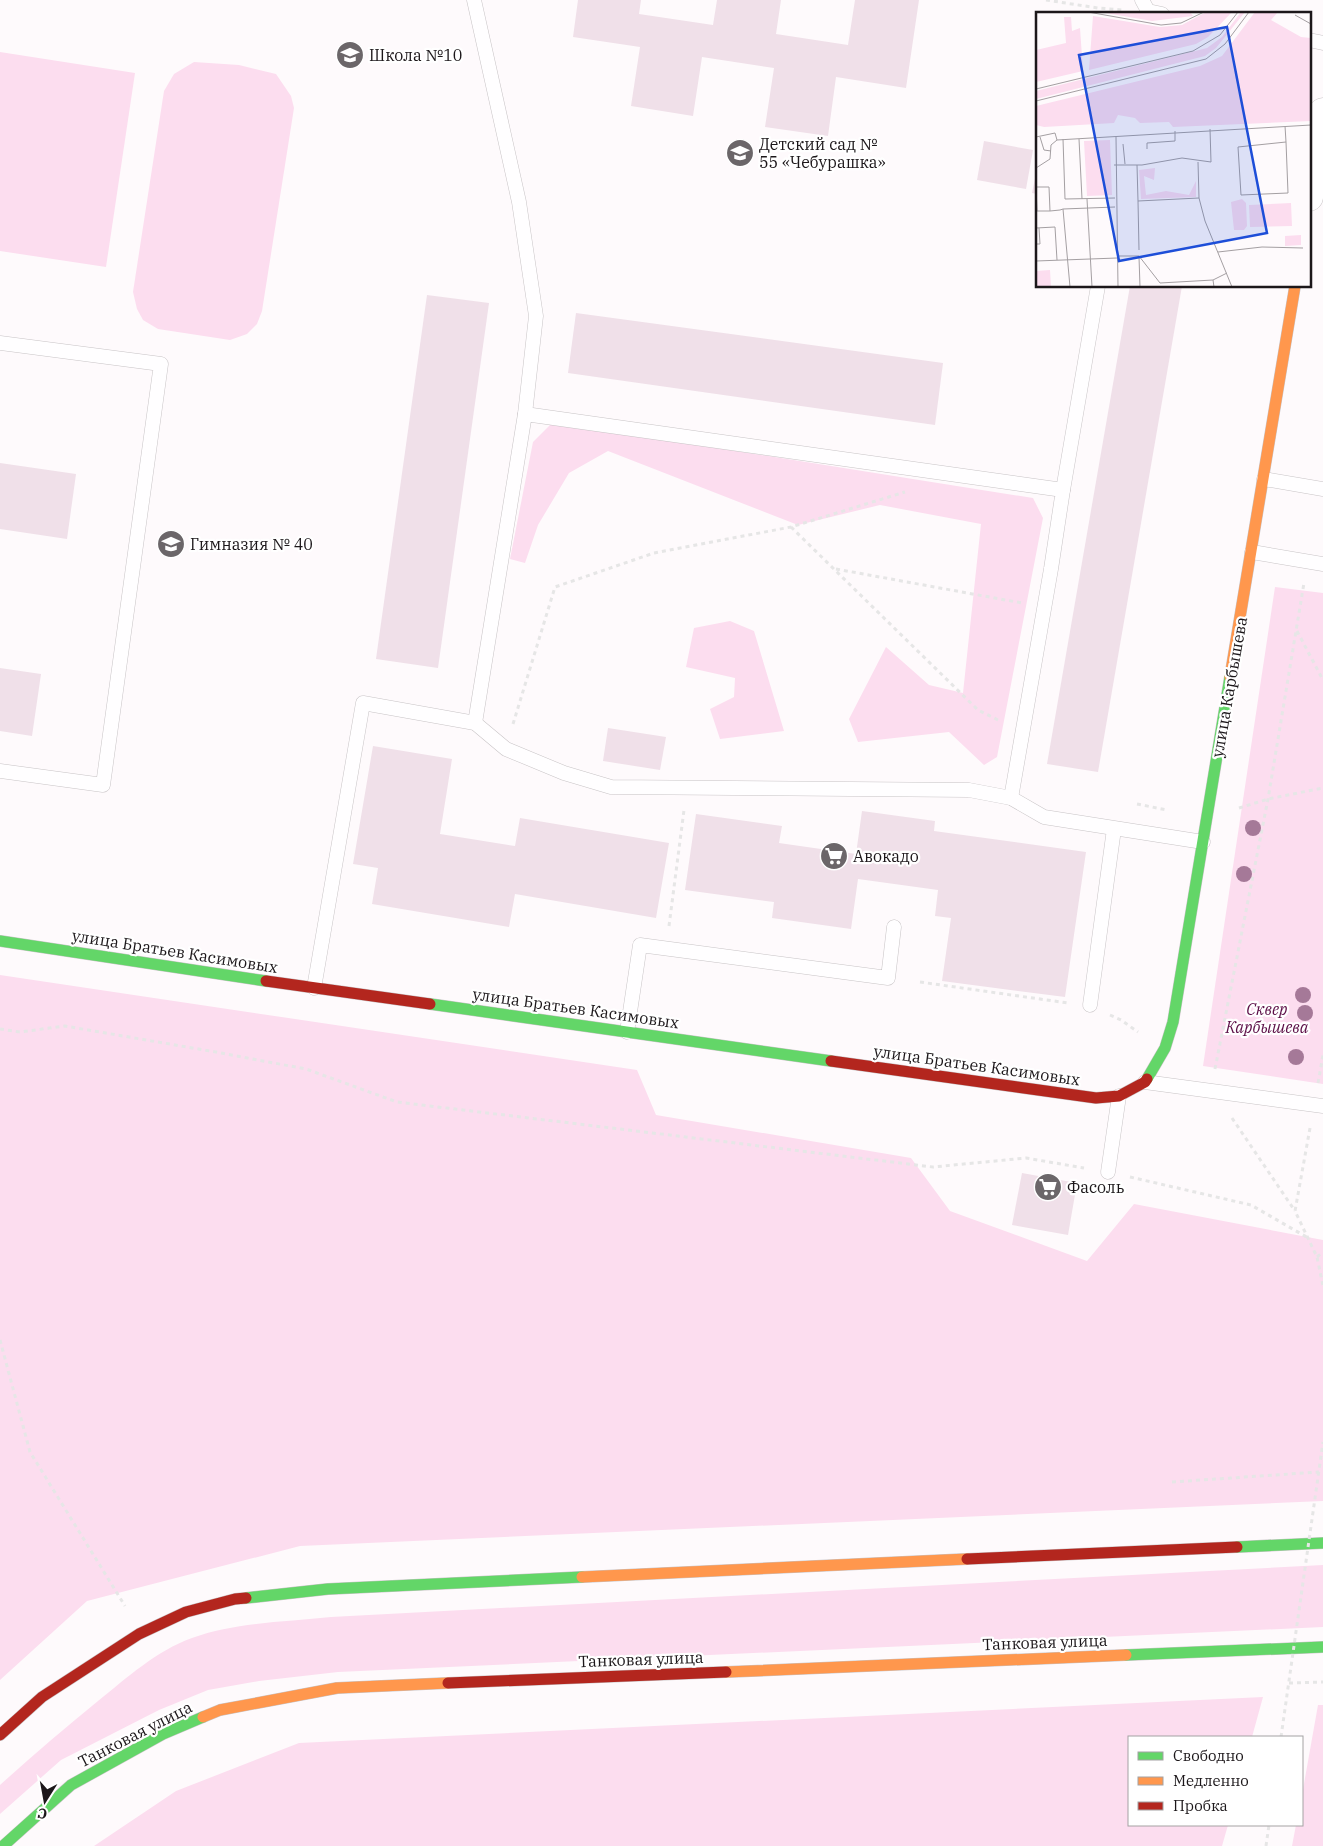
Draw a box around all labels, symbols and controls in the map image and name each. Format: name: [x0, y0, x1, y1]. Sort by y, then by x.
inset map: [1036, 12, 1310, 288]
school or university icon: Школа №10: [335, 40, 365, 70]
place label: Школа №10: [369, 45, 462, 65]
place label: Детский сад № 55 «Чебурашка»: [759, 134, 886, 172]
school or university icon: Детский сад № 55 «Чебурашка»: [725, 138, 755, 168]
school or university icon: Гимназия № 40: [156, 529, 186, 559]
place label: Гимназия № 40: [190, 534, 313, 554]
street label: улица Карбышева: [1207, 615, 1251, 759]
supermarket icon: Авокадо: [819, 841, 849, 871]
place label: Авокадо: [853, 846, 919, 866]
street label: улица Братьев Касимовых: [71, 925, 279, 977]
street label: улица Братьев Касимовых: [472, 984, 680, 1032]
park label: Сквер Карбышева: [1225, 999, 1309, 1037]
street label: улица Братьев Касимовых: [873, 1041, 1081, 1089]
supermarket icon: Фасоль: [1033, 1172, 1063, 1202]
place label: Фасоль: [1067, 1177, 1125, 1197]
street label: Танковая улица: [982, 1630, 1108, 1654]
street label: Танковая улица: [578, 1647, 704, 1671]
street label: Танковая улица: [75, 1697, 196, 1771]
legend: [1128, 1736, 1303, 1826]
text: Свободно: [1173, 1746, 1244, 1765]
text: Медленно: [1173, 1771, 1249, 1790]
north arrow: [20, 1776, 70, 1826]
text: Пробка: [1173, 1796, 1228, 1815]
text: С: [36, 1804, 49, 1823]

